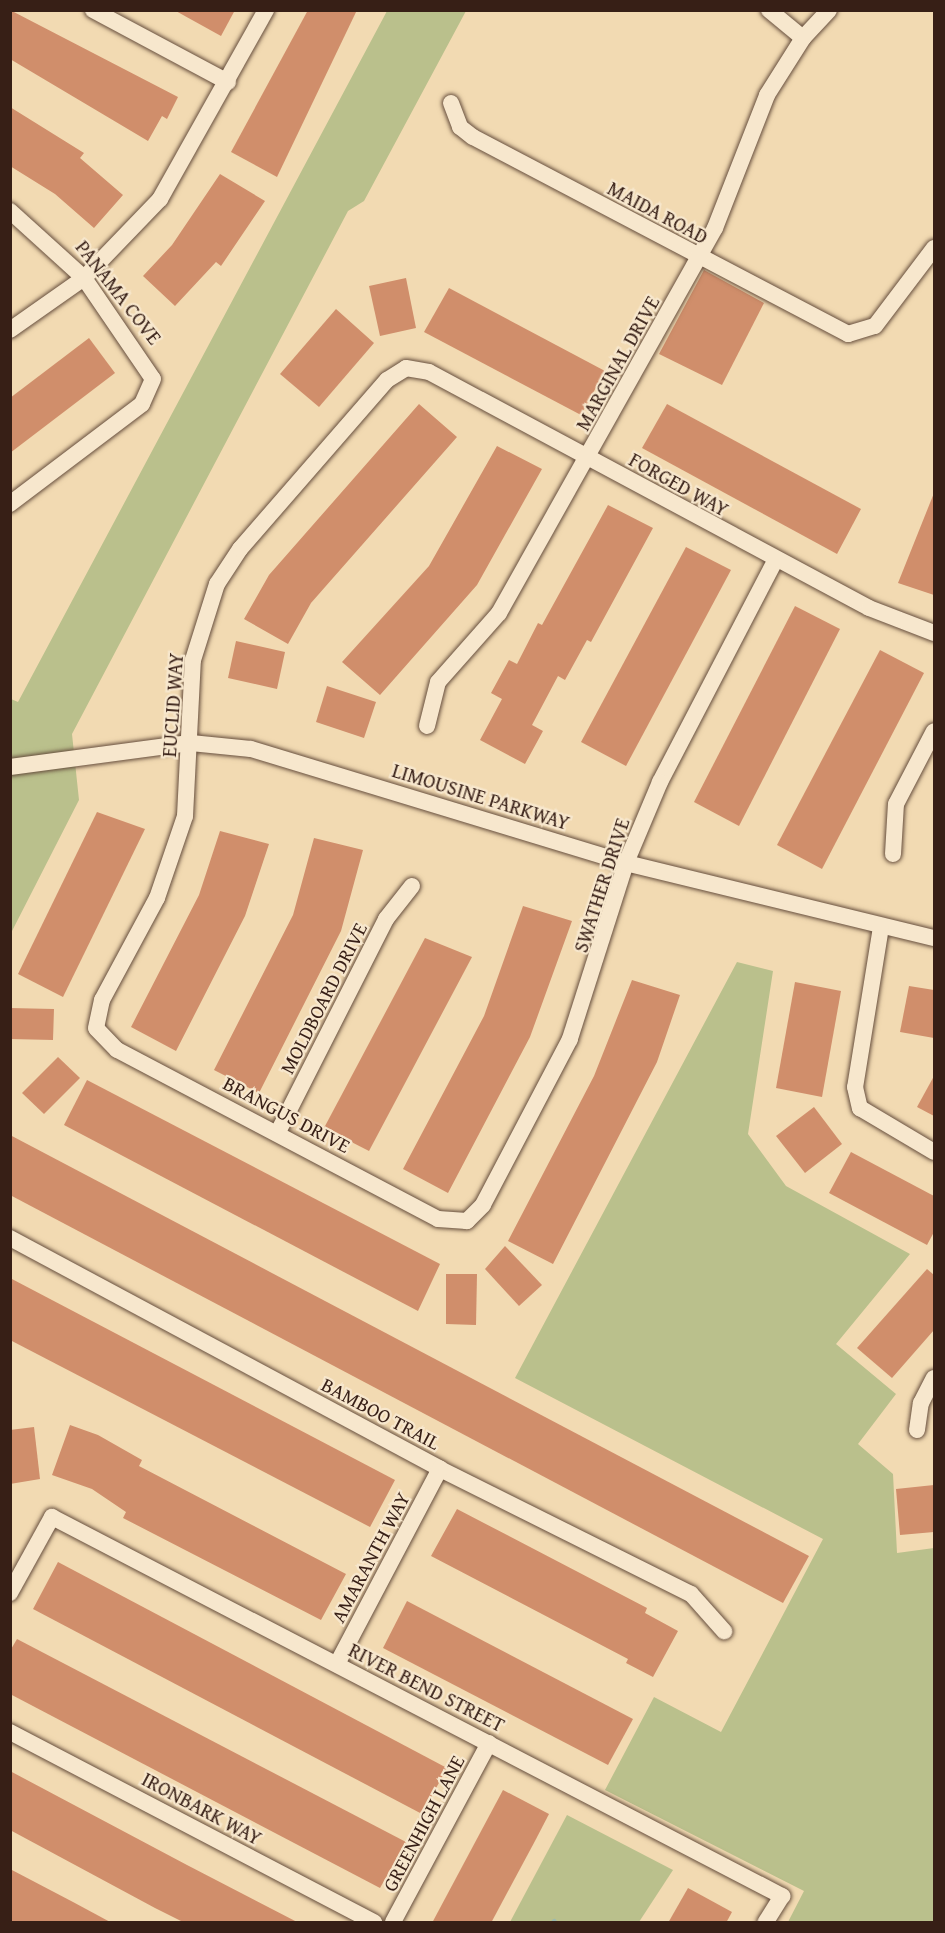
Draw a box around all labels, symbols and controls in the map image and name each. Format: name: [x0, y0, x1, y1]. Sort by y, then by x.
street label: MAIDA ROAD: [604, 176, 712, 248]
street label: PANAMA COVE: [71, 235, 167, 349]
street label: MARGINAL DRIVE: [570, 291, 664, 435]
street label: FORGED WAY: [625, 447, 733, 521]
street label: EUCLID WAY: [156, 652, 188, 758]
street label: LIMOUSINE PARKWAY: [390, 758, 572, 834]
street label: SWATHER DRIVE: [568, 815, 634, 955]
street label: MOLDBOARD DRIVE: [274, 918, 372, 1078]
street label: BRANGUS DRIVE: [219, 1070, 355, 1158]
street label: BAMBOO TRAIL: [318, 1372, 444, 1454]
street label: AMARANTH WAY: [326, 1488, 414, 1626]
street label: RIVER BEND STREET: [345, 1637, 509, 1737]
street label: GREENHIGH LANE: [377, 1751, 469, 1895]
street label: IRONBARK WAY: [138, 1766, 266, 1850]

